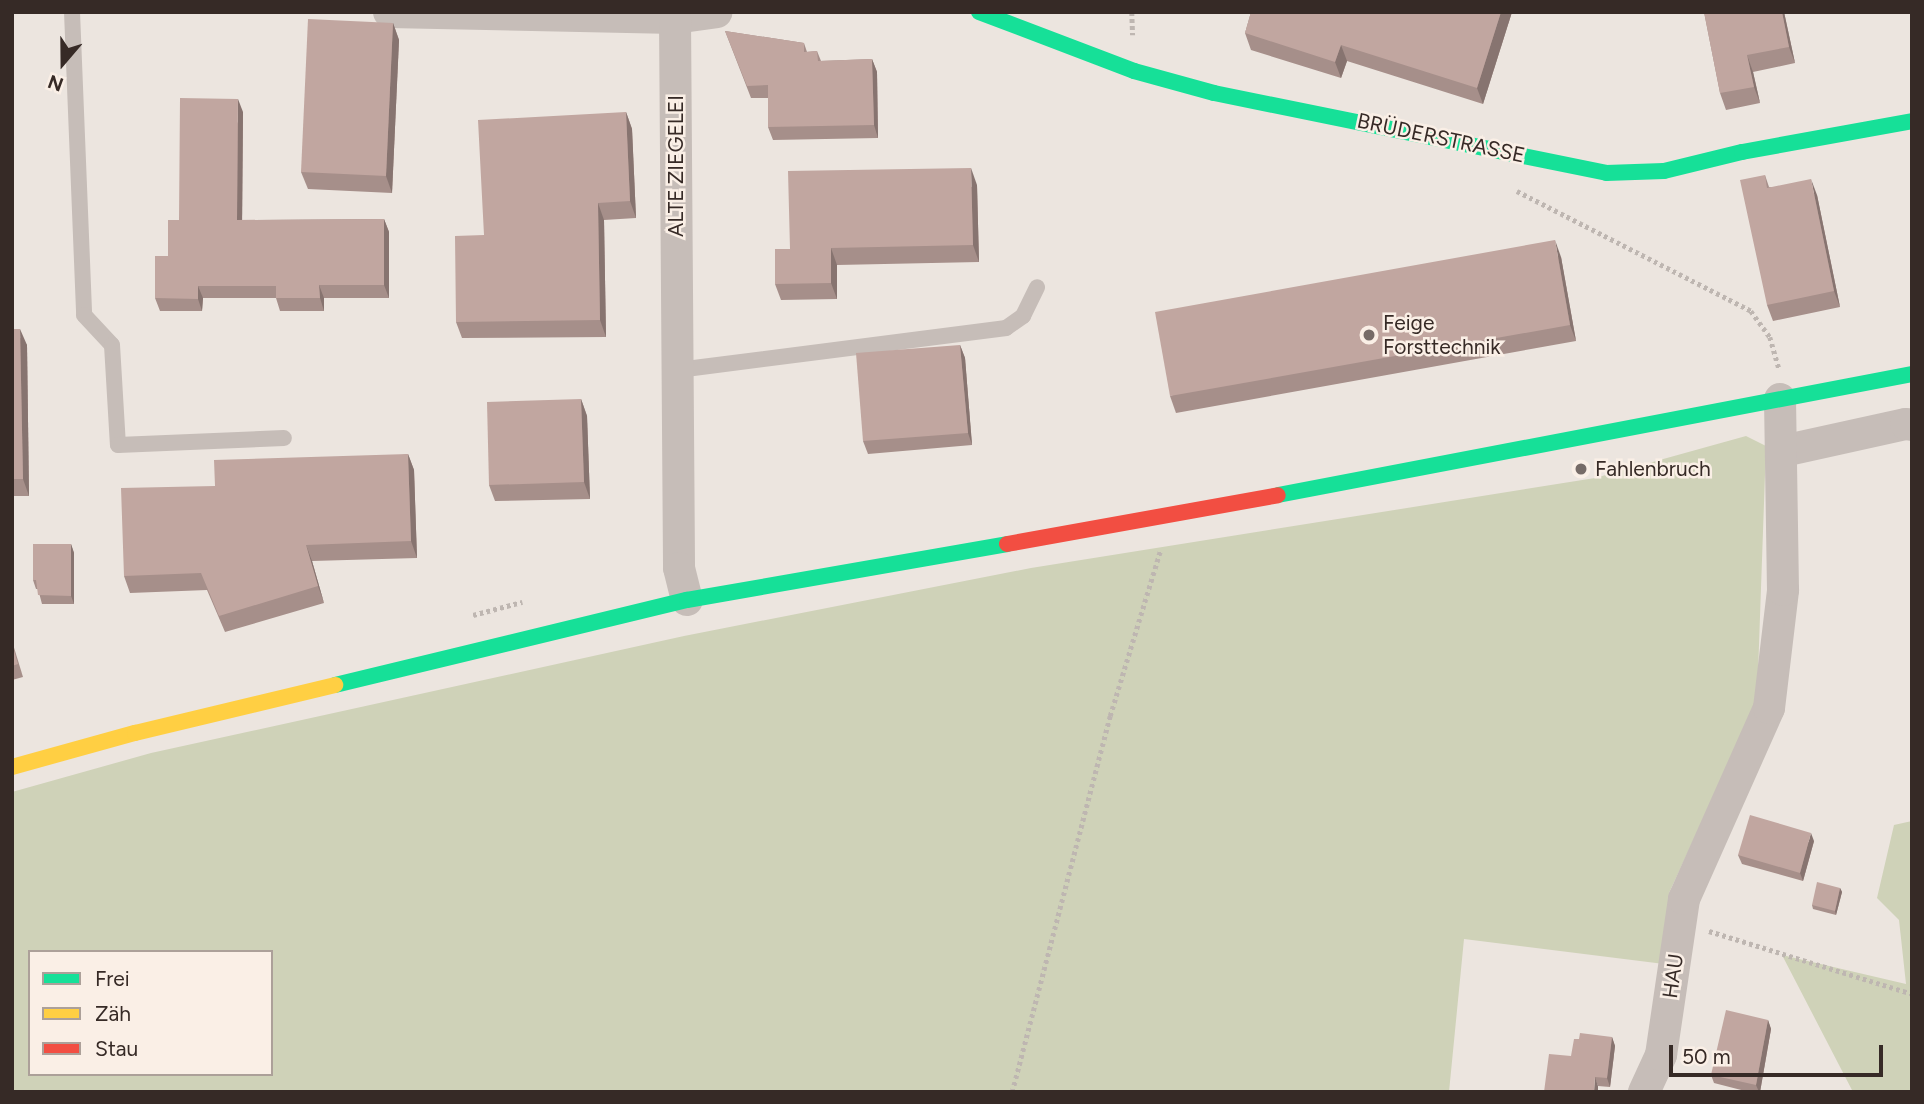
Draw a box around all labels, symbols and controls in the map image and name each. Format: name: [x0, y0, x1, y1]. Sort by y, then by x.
north arrow: [28, 28, 98, 98]
text: N: [45, 70, 66, 97]
street label: ALTE ZIEGELEI: [663, 95, 689, 237]
street label: BRÜDERSTRASSE: [1355, 108, 1527, 168]
place label: Feige Forsttechnik: [1383, 310, 1500, 360]
marker: Feige Forsttechnik: [1361, 327, 1377, 343]
place label: Fahlenbruch: [1595, 456, 1711, 482]
marker: Fahlenbruch: [1573, 461, 1589, 477]
legend: [28, 950, 273, 1076]
street label: HAU: [1657, 952, 1689, 1000]
text: Frei: [95, 966, 130, 991]
text: Zäh: [95, 1001, 131, 1026]
scale bar: [1672, 1030, 1885, 1074]
text: Stau: [95, 1036, 138, 1061]
text: 50 m: [1682, 1044, 1731, 1069]

